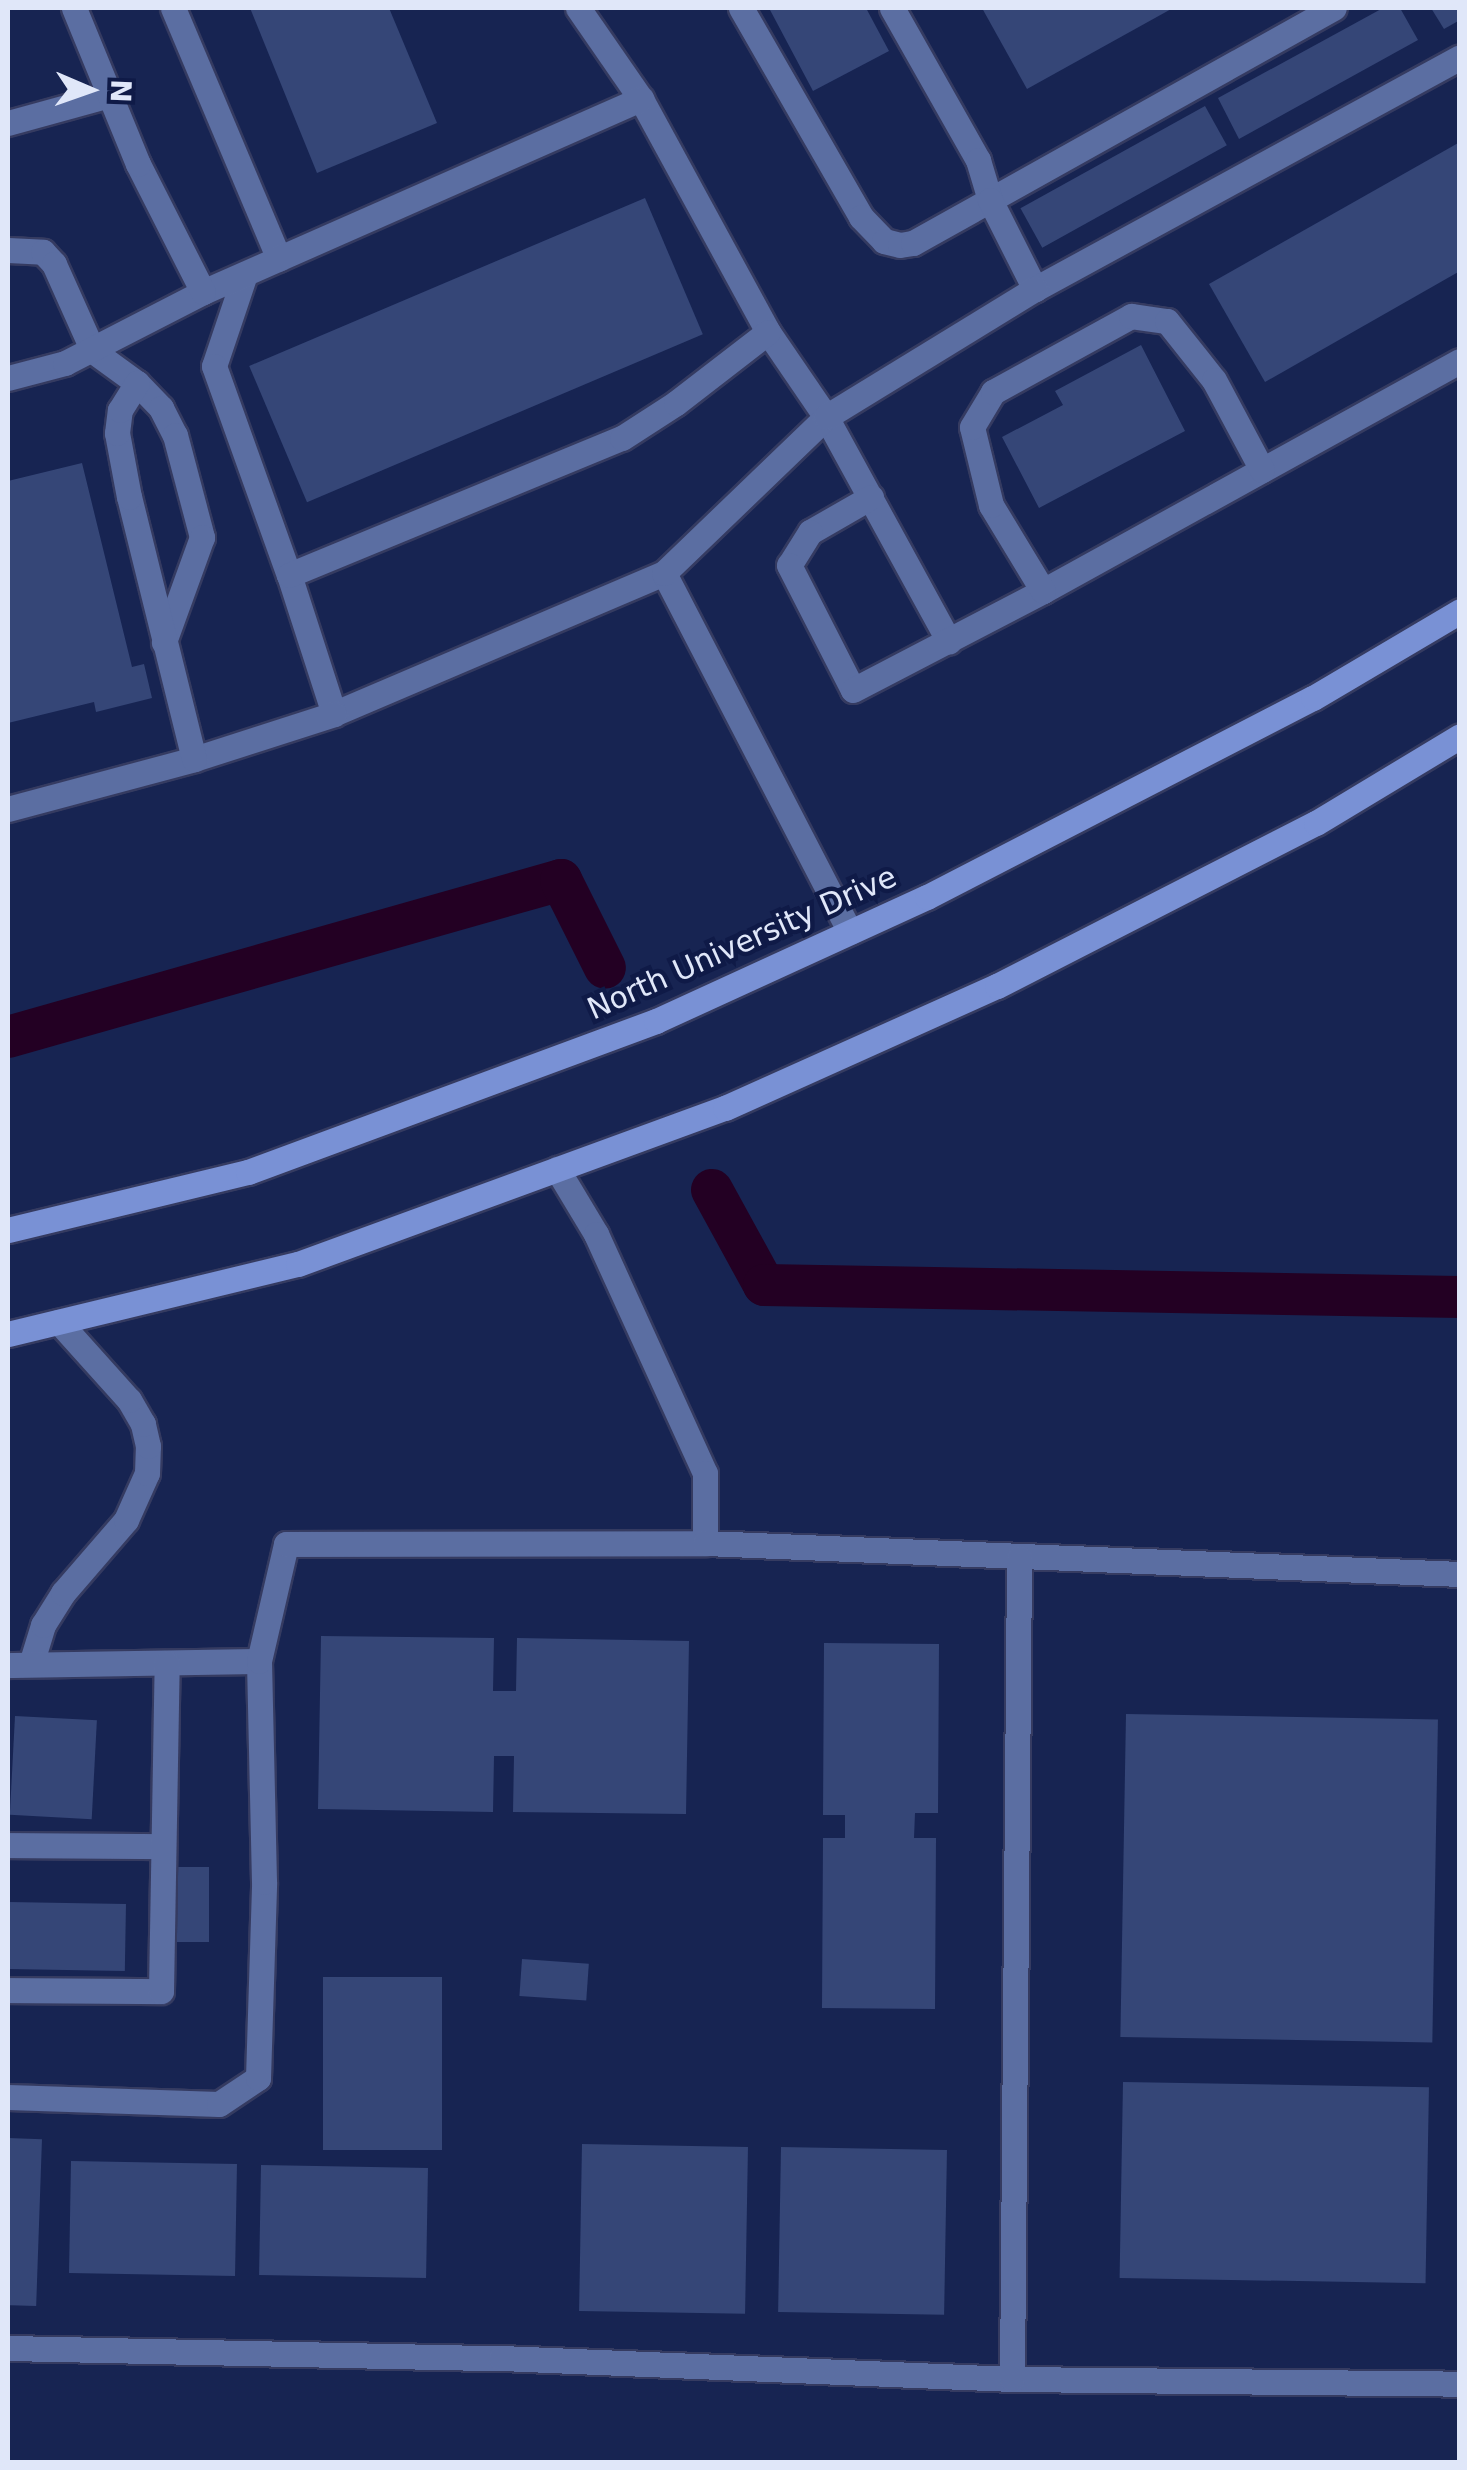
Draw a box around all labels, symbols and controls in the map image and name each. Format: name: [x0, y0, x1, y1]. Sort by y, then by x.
north arrow: [40, 40, 140, 140]
text: N: [104, 79, 137, 103]
street label: North University Drive: [582, 859, 902, 1027]

